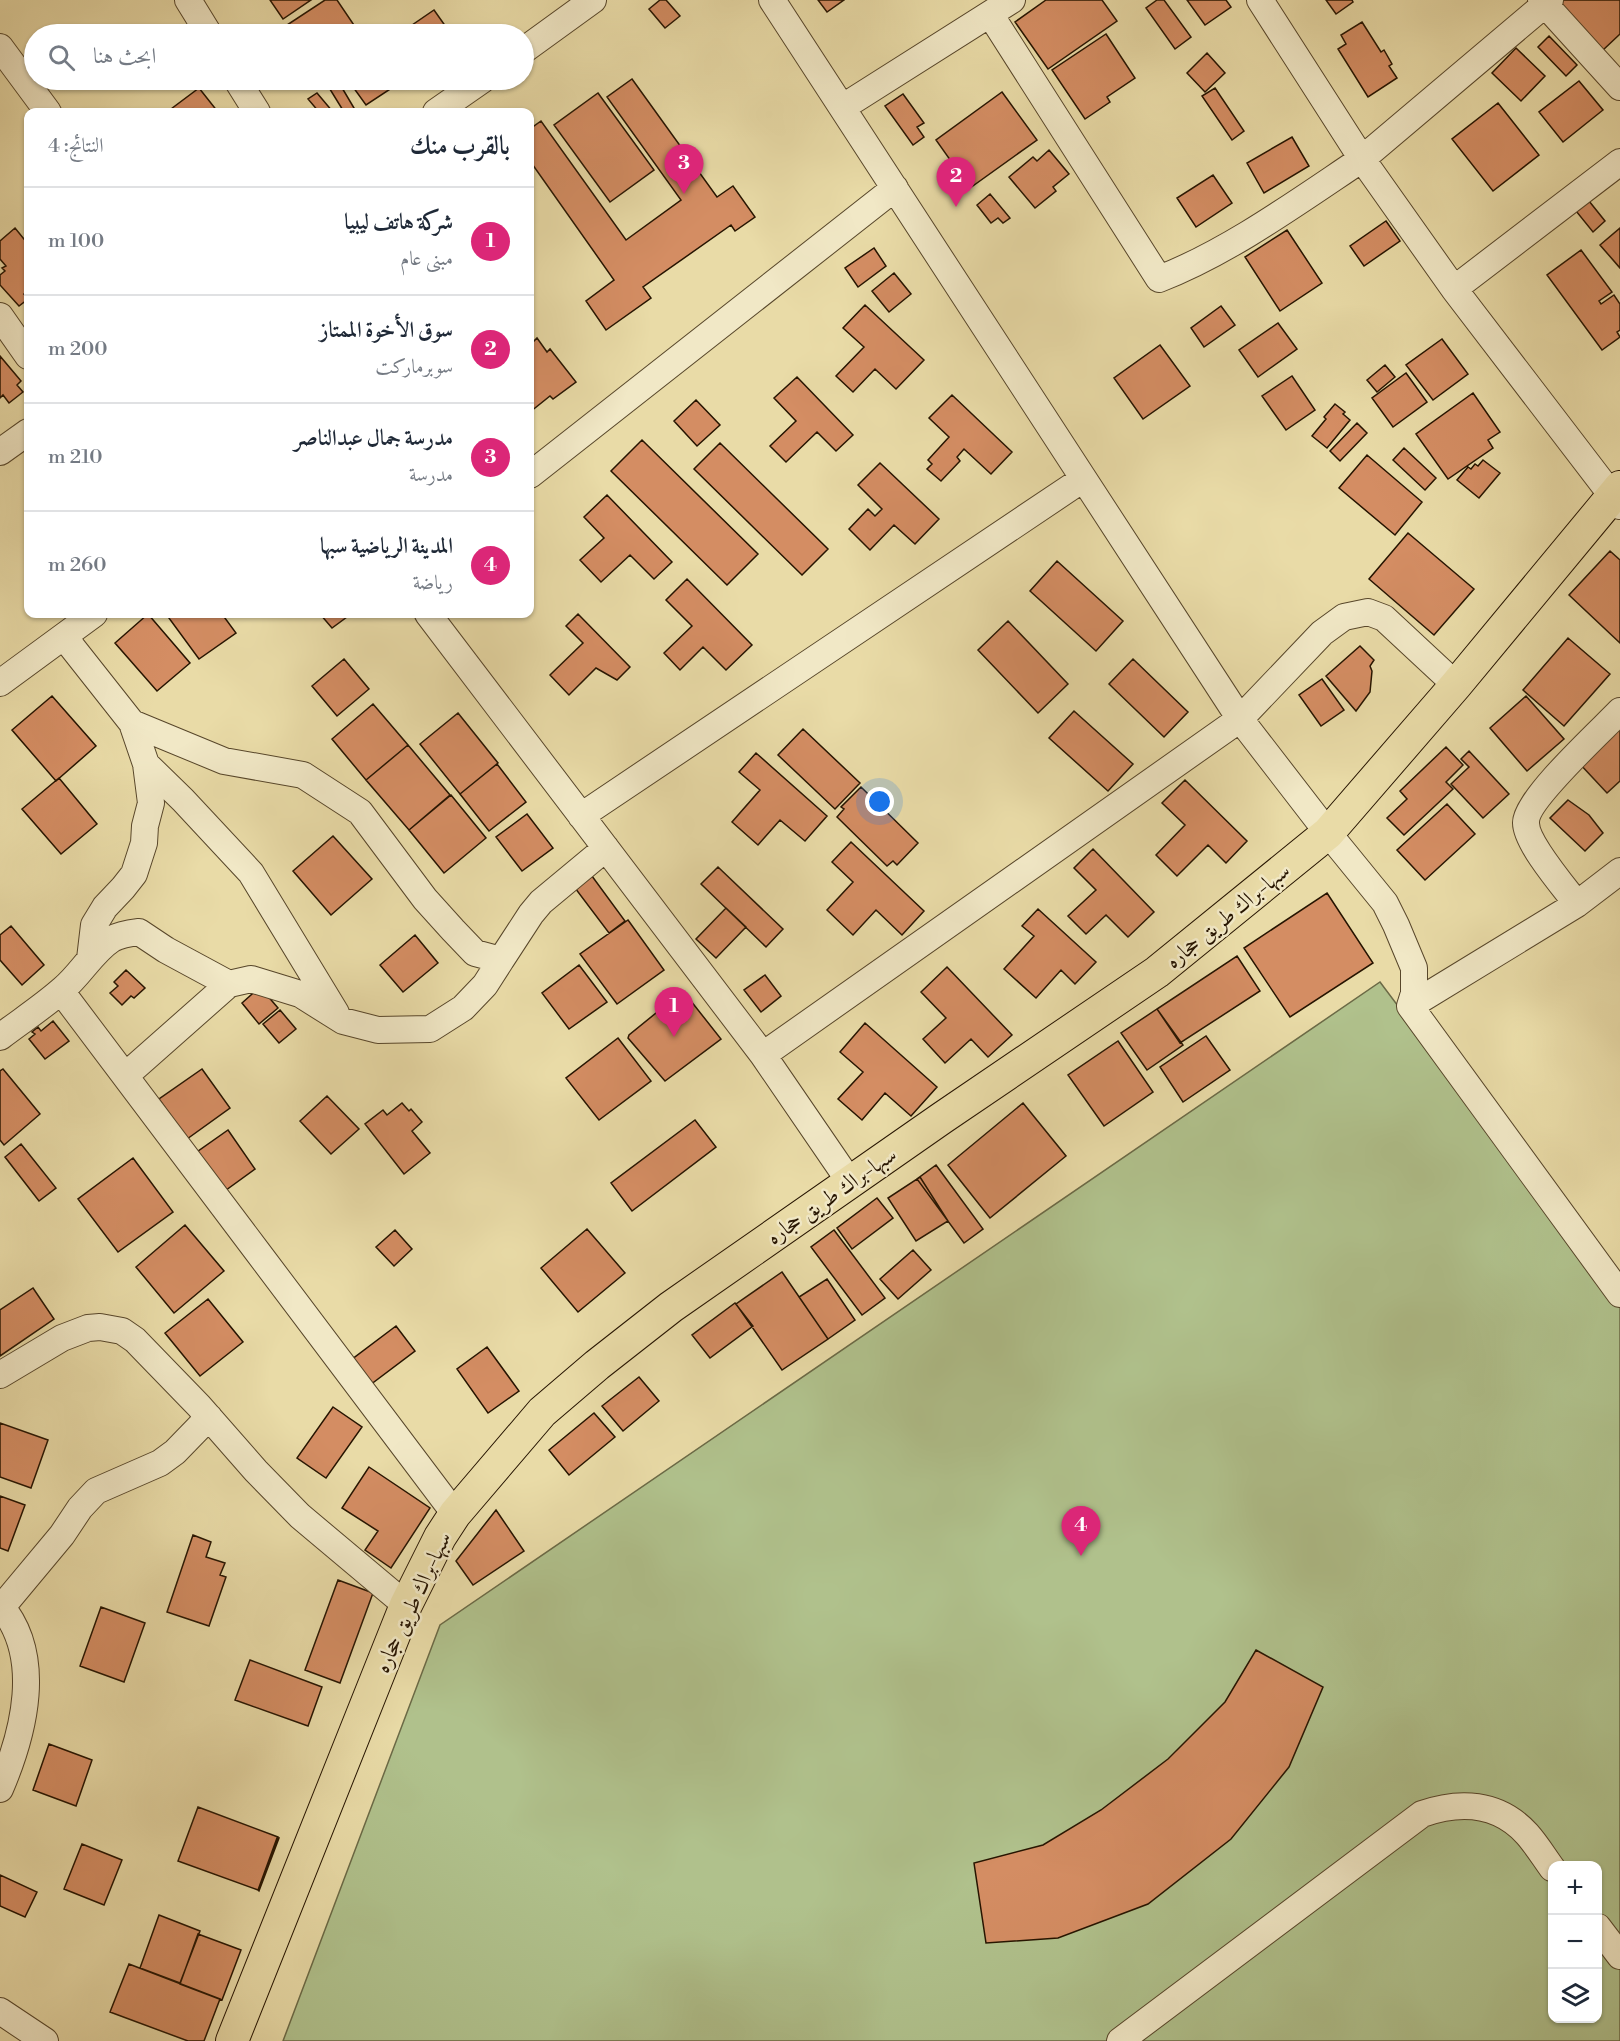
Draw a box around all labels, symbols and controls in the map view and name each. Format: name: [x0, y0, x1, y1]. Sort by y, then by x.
search box: [24, 24, 534, 90]
icon: search: [45, 41, 78, 74]
text: ابحث هنا: [93, 43, 156, 70]
text: بالقرب منك: [410, 130, 510, 162]
text: النتائج: 4: [48, 134, 104, 159]
pin: 3: [664, 144, 704, 194]
pin: 2: [936, 158, 976, 207]
text: شركة هاتف ليبيا: [344, 209, 453, 236]
text: 100 m: [48, 229, 104, 254]
text: 1: [486, 229, 495, 254]
text: مبنى عام: [400, 247, 453, 272]
text: سوق الأخوة الممتاز: [320, 317, 453, 344]
text: 200 m: [48, 337, 108, 362]
text: 2: [484, 337, 497, 362]
text: سوبرماركت: [375, 355, 453, 380]
text: مدرسة جمال عبدالناصر: [294, 425, 453, 452]
text: 210 m: [48, 445, 103, 470]
text: 3: [484, 445, 497, 470]
text: مدرسة: [409, 463, 453, 488]
text: المدينة الرياضية سبها: [320, 533, 453, 560]
text: 260 m: [48, 553, 106, 578]
text: 4: [484, 553, 497, 578]
text: رياضة: [413, 571, 453, 596]
your location: [865, 787, 894, 816]
street label: سبها-براك طريق حجاره: [1160, 858, 1296, 975]
pin: 1: [654, 988, 694, 1037]
street label: سبها-براك طريق حجاره: [762, 1141, 902, 1251]
pin: 4: [1062, 1506, 1100, 1556]
street label: سبها-براك طريق حجاره: [369, 1528, 458, 1678]
map controls: [1548, 1861, 1602, 2023]
button: +: [1548, 1861, 1602, 1915]
button: −: [1548, 1915, 1602, 1969]
button: layers: [1548, 1969, 1602, 2023]

